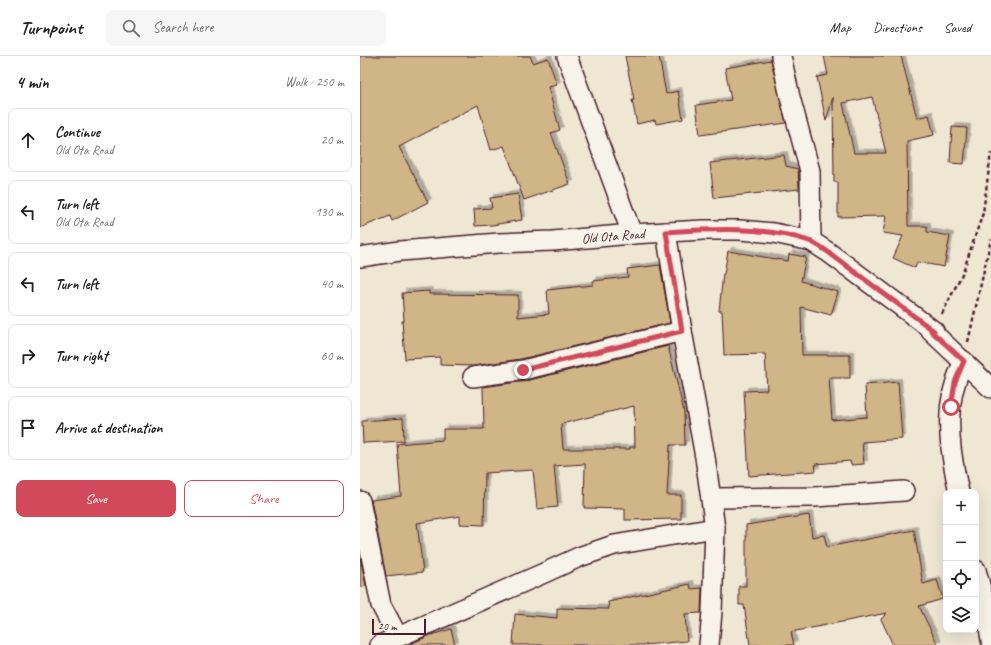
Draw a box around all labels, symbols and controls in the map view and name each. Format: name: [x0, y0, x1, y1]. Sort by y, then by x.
search box: [106, 10, 386, 46]
text: Turnpoint: [20, 16, 82, 40]
icon: search: [120, 17, 142, 39]
text: Search here: [152, 18, 214, 37]
text: Map: [830, 19, 851, 36]
text: Directions: [873, 19, 922, 36]
text: Saved: [944, 19, 971, 36]
text: 4 min: [16, 72, 49, 93]
text: Walk · 250 m: [285, 74, 344, 90]
text: Continue: [55, 123, 100, 142]
icon: ahead: [17, 129, 39, 151]
text: 20 m: [321, 132, 343, 148]
text: Old Ota Road: [55, 142, 114, 158]
text: Turn left: [55, 195, 98, 214]
icon: left: [17, 201, 39, 223]
text: 130 m: [315, 204, 343, 220]
text: Old Ota Road: [55, 214, 114, 230]
street label: Old Ota Road: [581, 225, 647, 247]
icon: left: [17, 273, 39, 295]
text: Turn left: [55, 275, 98, 294]
text: 40 m: [321, 276, 343, 292]
icon: right: [17, 345, 39, 367]
text: Turn right: [55, 347, 108, 366]
text: 60 m: [321, 348, 343, 364]
route end: [514, 361, 532, 379]
route start: [942, 398, 960, 416]
icon: arrive: [17, 417, 39, 439]
text: Arrive at destination: [55, 419, 162, 438]
button: Save: [16, 480, 176, 517]
button: Share: [184, 480, 344, 517]
map controls: [943, 489, 979, 633]
button: +: [943, 489, 979, 525]
button: −: [943, 525, 979, 561]
button: locate: [943, 561, 979, 597]
button: layers: [943, 597, 979, 633]
scale bar: [372, 617, 426, 636]
text: 20 m: [378, 619, 397, 633]

